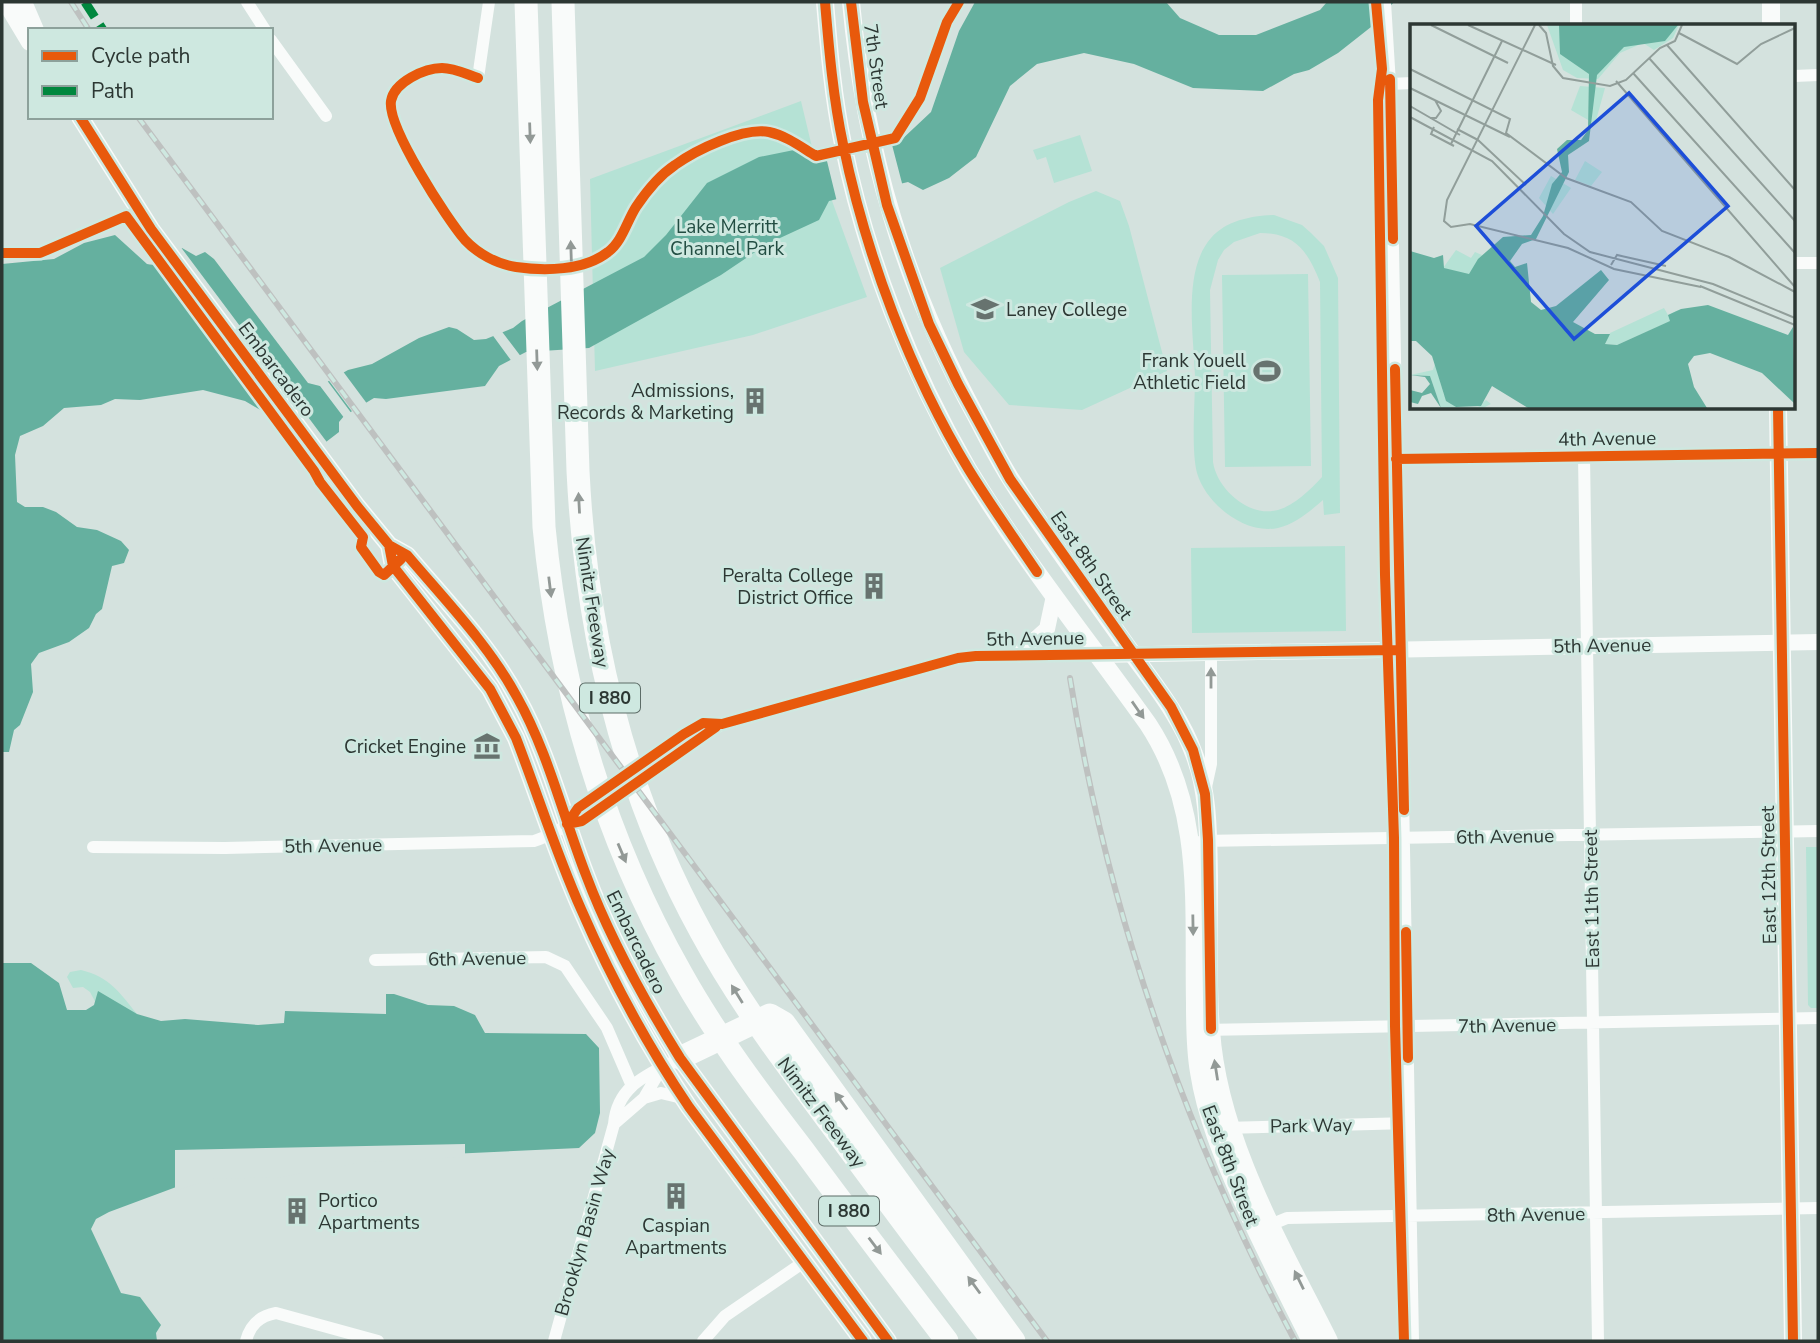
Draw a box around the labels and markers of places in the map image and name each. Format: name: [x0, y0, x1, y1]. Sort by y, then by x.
school or university icon: Laney College: [970, 294, 1000, 324]
place label: Laney College: [1006, 297, 1127, 323]
place label: Frank Youell Athletic Field: [1133, 348, 1246, 396]
sports icon: Frank Youell Athletic Field: [1252, 356, 1282, 386]
place label: Admissions, Records & Marketing: [557, 378, 734, 426]
building icon: Admissions, Records & Marketing: [740, 386, 770, 416]
place label: Peralta College District Office: [722, 563, 853, 611]
building icon: Peralta College District Office: [859, 571, 889, 601]
museum icon: Cricket Engine: [472, 731, 502, 761]
place label: Cricket Engine: [344, 734, 466, 760]
building icon: Caspian Apartments: [661, 1181, 691, 1211]
place label: Portico Apartments: [318, 1188, 420, 1236]
building icon: Portico Apartments: [282, 1196, 312, 1226]
place label: Caspian Apartments: [625, 1213, 727, 1261]

